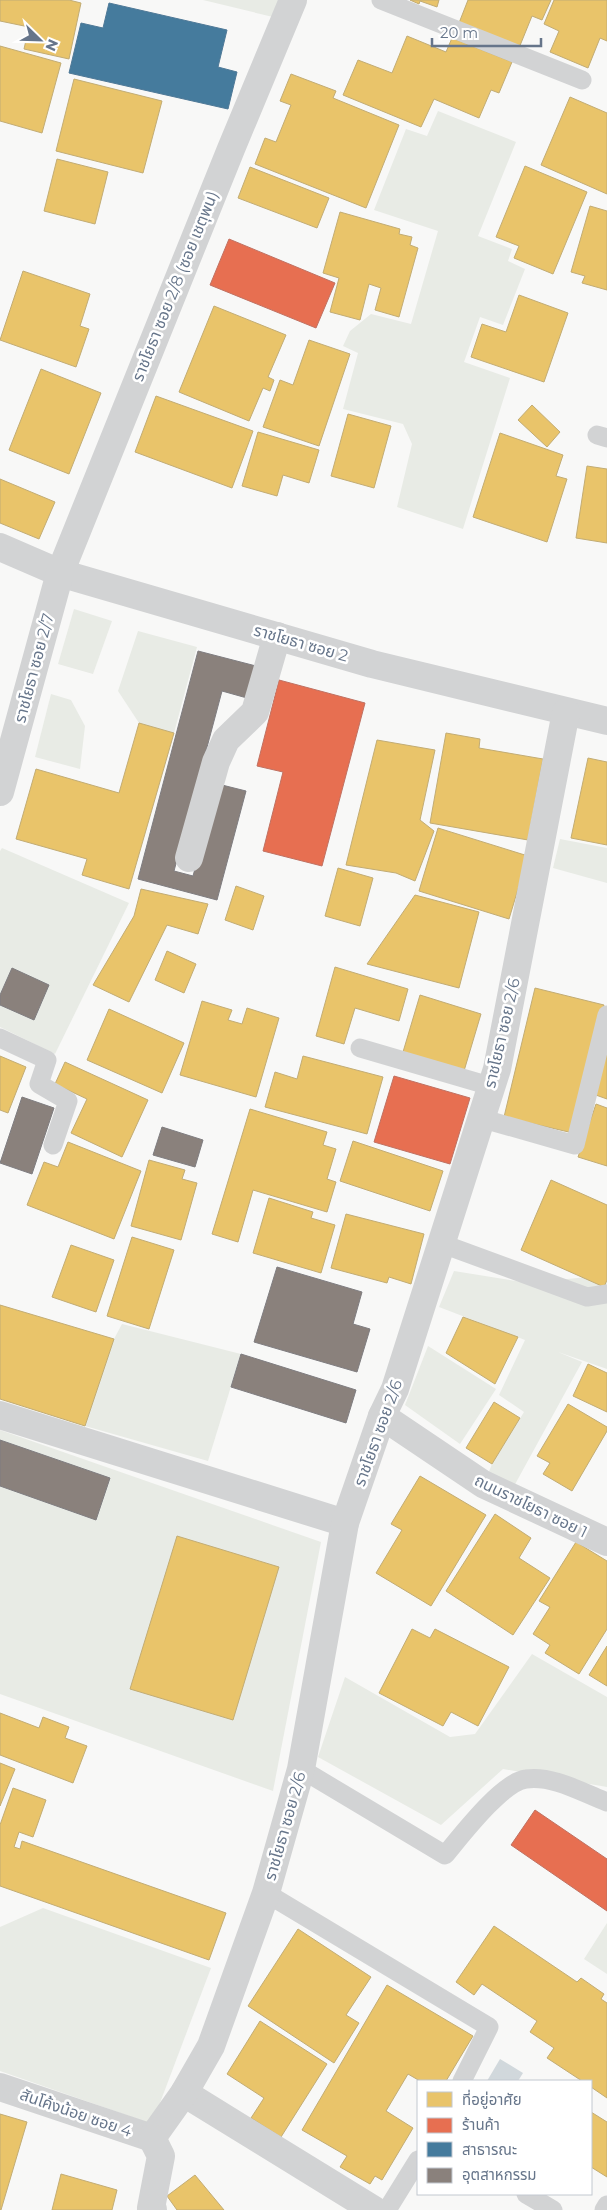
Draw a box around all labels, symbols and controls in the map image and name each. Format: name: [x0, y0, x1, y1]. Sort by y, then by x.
north arrow: [15, 15, 65, 65]
scale bar: [432, 15, 541, 47]
text: 20 m: [440, 23, 478, 42]
text: N: [41, 36, 62, 54]
street label: ราชโยธา ซอย 2/8 (ซอย เชตุพน): [128, 188, 222, 384]
street label: ราชโยธา ซอย 2/7: [10, 611, 58, 725]
street label: ราชโยธา ซอย 2: [252, 620, 350, 666]
street label: ราชโยธา ซอย 2/6: [480, 976, 524, 1090]
street label: ราชโยธา ซอย 2/6: [350, 1377, 406, 1489]
street label: ถนนราชโยธา ซอย 1: [471, 1470, 591, 1542]
street label: ราชโยธา ซอย 2/6: [260, 1769, 310, 1883]
legend: [417, 2080, 592, 2195]
street label: สันโค้งน้อย ซอย 4: [18, 2085, 135, 2141]
text: ที่อยู่อาศัย: [462, 2089, 522, 2109]
text: ร้านค้า: [462, 2115, 500, 2134]
text: สาธารณะ: [462, 2140, 517, 2159]
text: อุตสาหกรรม: [462, 2165, 536, 2184]

